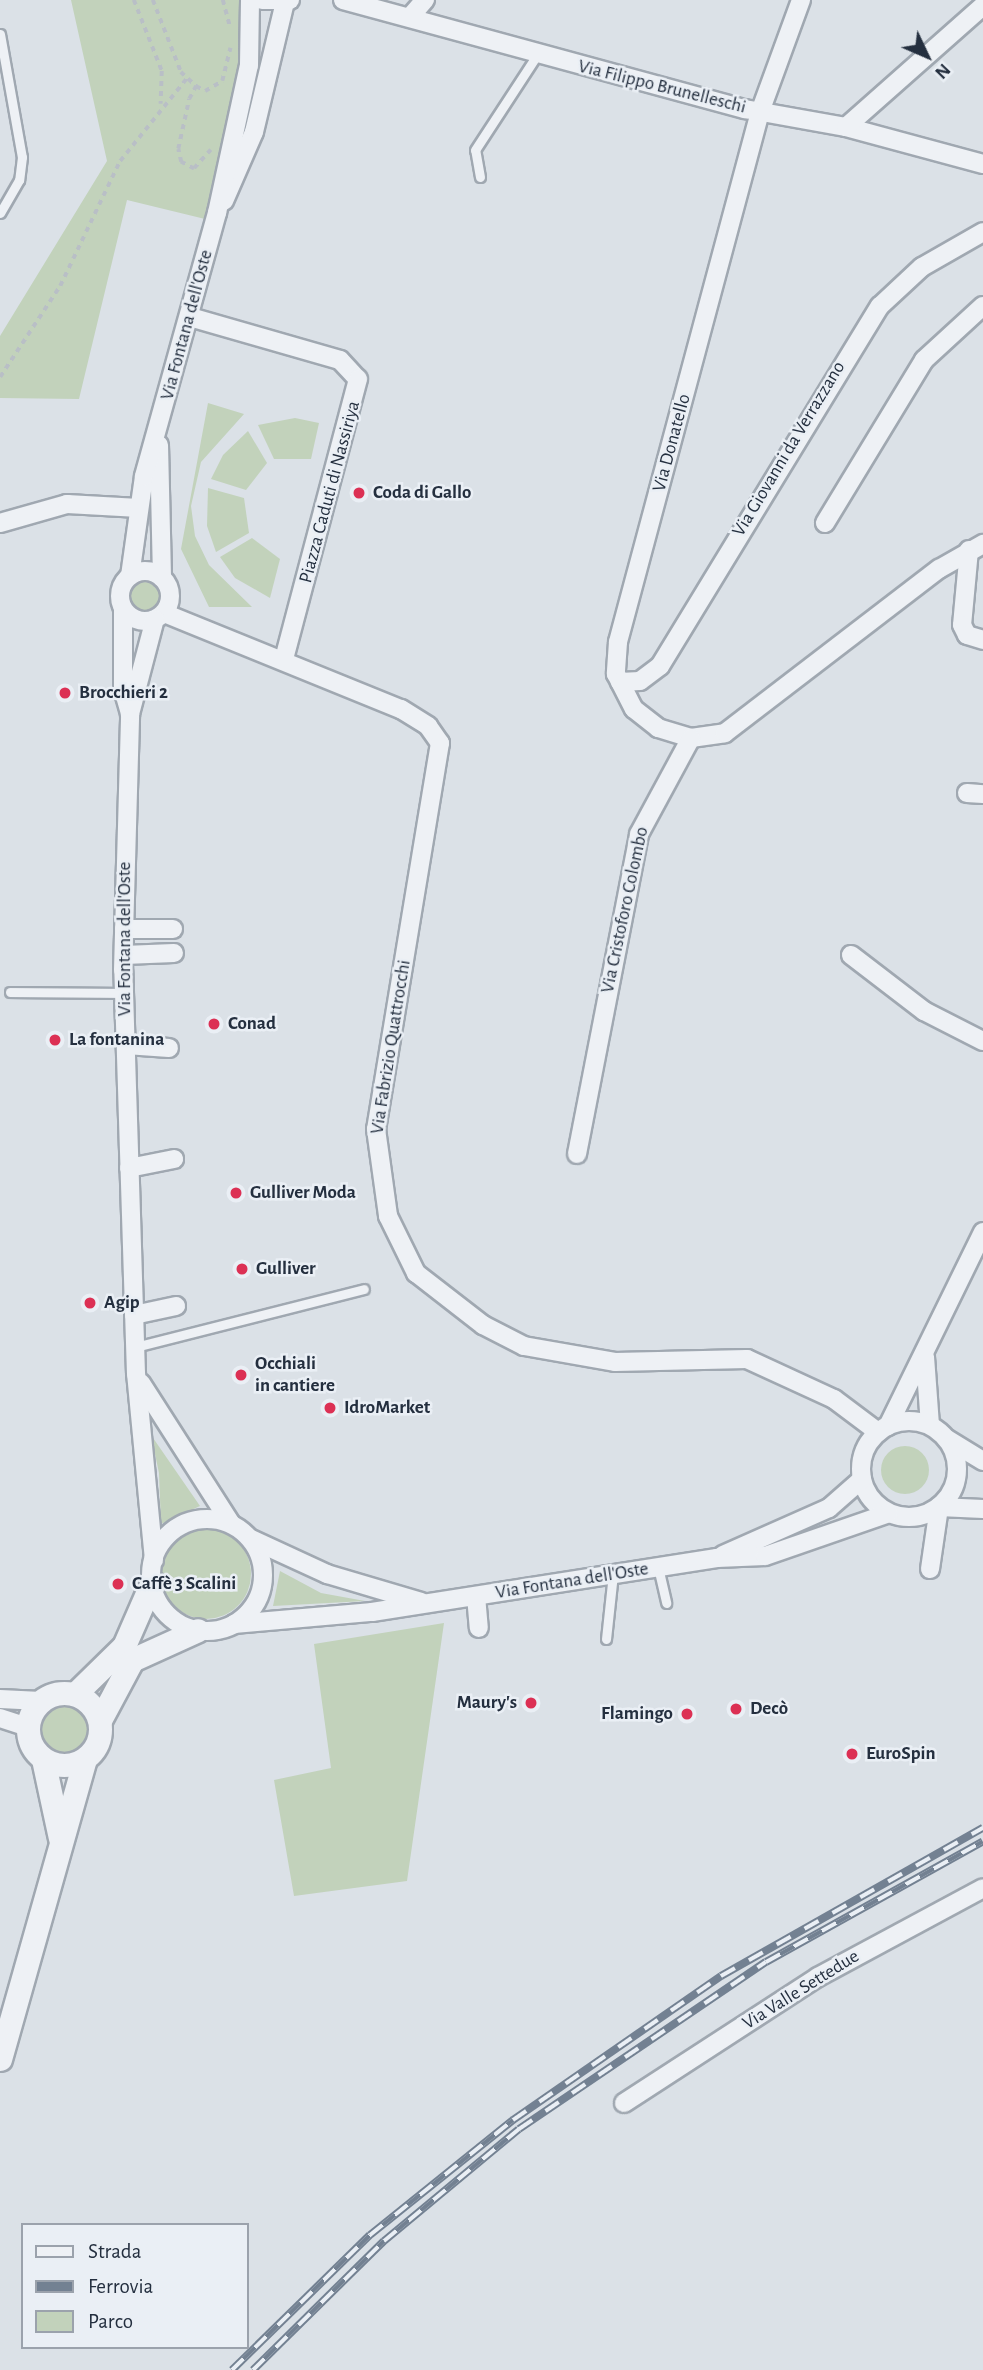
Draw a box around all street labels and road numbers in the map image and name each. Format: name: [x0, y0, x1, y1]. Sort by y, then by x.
street label: Via Filippo Brunelleschi: [576, 55, 748, 119]
street label: Via Fontana dell'Oste: [156, 247, 218, 403]
street label: Via Giovanni da Verrazzano: [728, 357, 850, 541]
street label: Via Donatello: [648, 392, 696, 494]
street label: Piazza Caduti di Nassiriya: [295, 398, 365, 586]
street label: Via Cristoforo Colombo: [596, 825, 654, 995]
street label: Via Fontana dell'Oste: [114, 862, 136, 1016]
street label: Via Fabrizio Quattrocchi: [366, 958, 416, 1136]
street label: Via Fontana dell'Oste: [494, 1558, 650, 1604]
street label: Via Valle Settedue: [738, 1945, 864, 2035]

